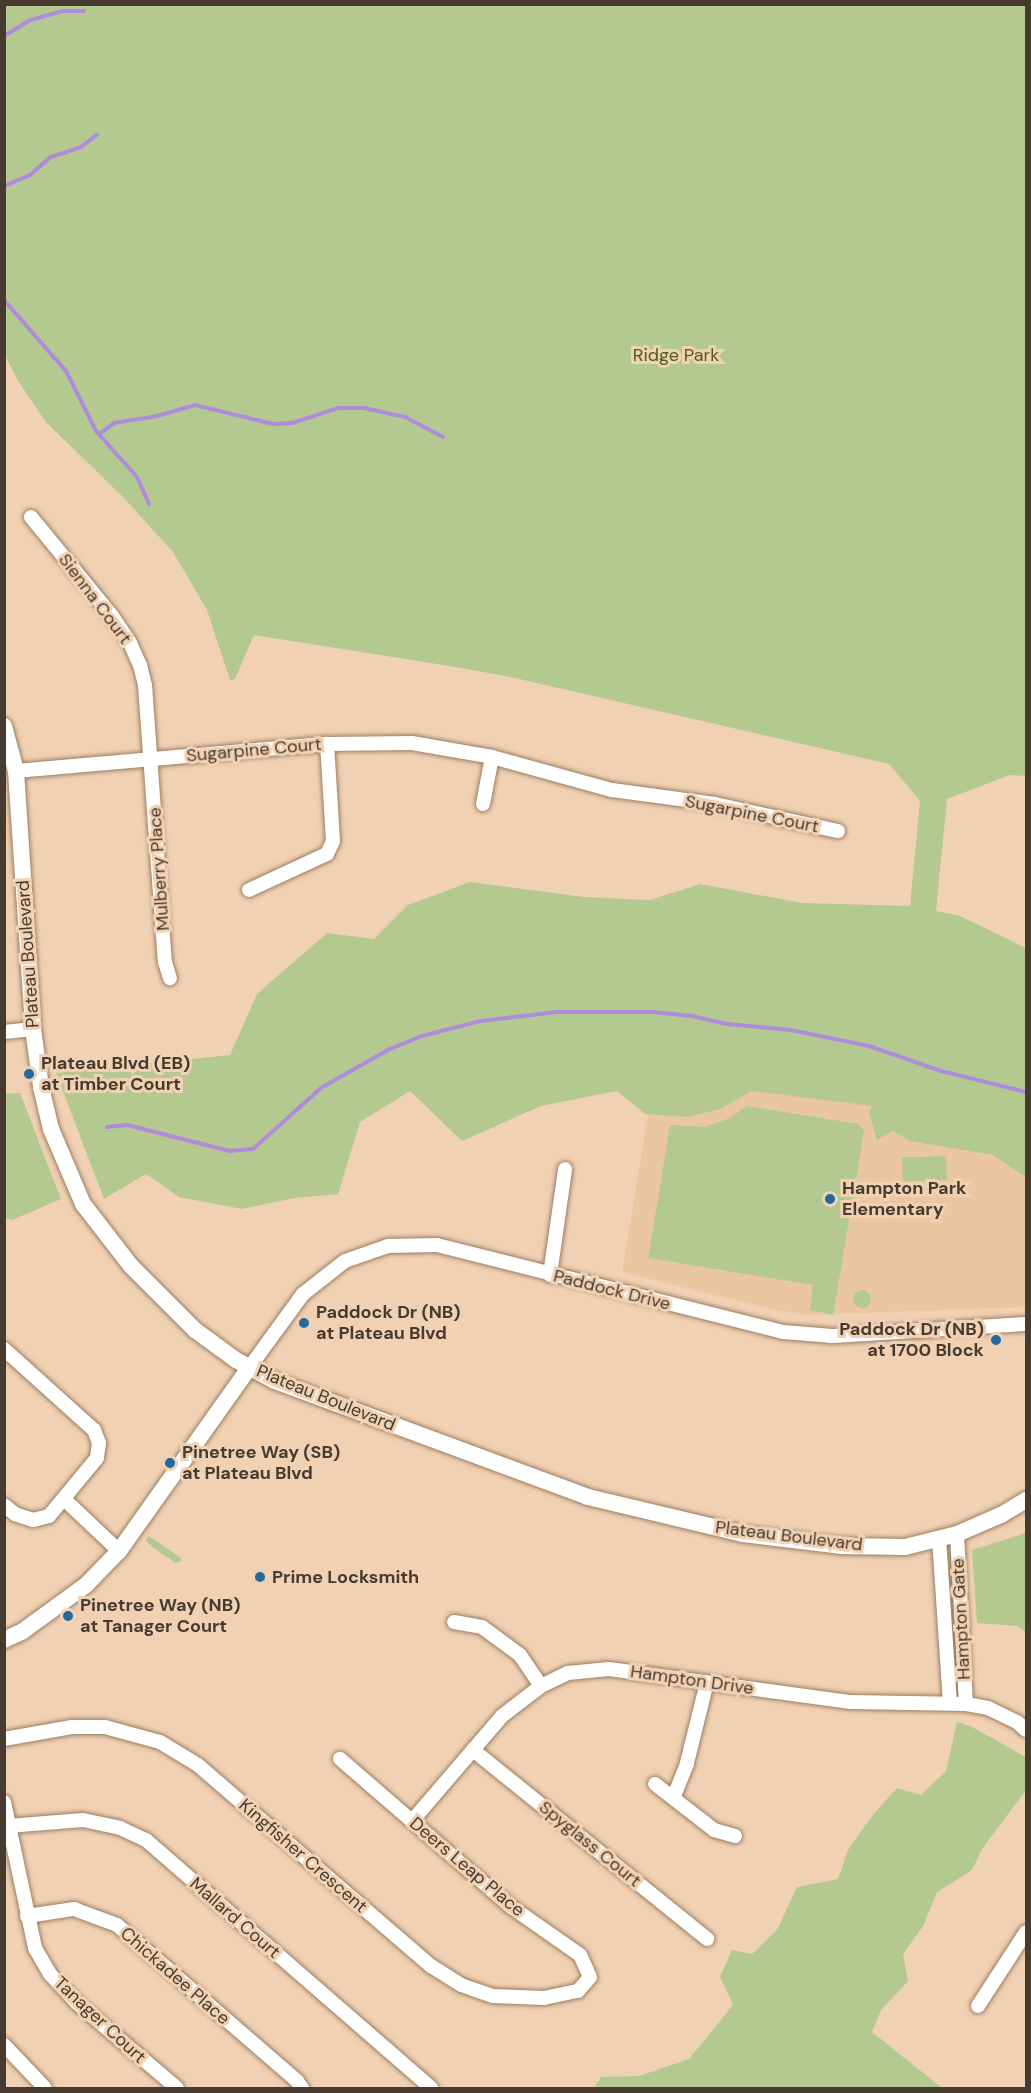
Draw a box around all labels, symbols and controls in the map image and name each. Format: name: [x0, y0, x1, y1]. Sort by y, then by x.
park label: Ridge Park: [633, 344, 719, 366]
street label: Sienna Court: [54, 549, 136, 649]
street label: Sugarpine Court: [185, 733, 323, 767]
street label: Sugarpine Court: [683, 790, 821, 838]
street label: Mulberry Place: [144, 806, 174, 932]
street label: Plateau Boulevard: [12, 879, 44, 1029]
place label: Plateau Blvd (EB) at Timber Court: [41, 1053, 190, 1096]
marker: Plateau Blvd (EB) at Timber Court: [22, 1067, 36, 1081]
place label: Hampton Park Elementary: [842, 1178, 966, 1220]
marker: Hampton Park Elementary: [823, 1192, 837, 1206]
street label: Paddock Drive: [551, 1265, 673, 1315]
place label: Paddock Dr (NB) at Plateau Blvd: [316, 1302, 461, 1344]
marker: Paddock Dr (NB) at Plateau Blvd: [297, 1316, 311, 1330]
place label: Paddock Dr (NB) at 1700 Block: [839, 1319, 984, 1362]
marker: Paddock Dr (NB) at 1700 Block: [989, 1333, 1003, 1347]
street label: Plateau Boulevard: [253, 1360, 399, 1436]
place label: Pinetree Way (SB) at Plateau Blvd: [182, 1442, 340, 1484]
marker: Pinetree Way (SB) at Plateau Blvd: [163, 1456, 177, 1470]
street label: Plateau Boulevard: [714, 1516, 864, 1556]
street label: Hampton Gate: [947, 1558, 975, 1680]
place label: Prime Locksmith: [272, 1566, 419, 1588]
marker: Prime Locksmith: [253, 1570, 267, 1584]
place label: Pinetree Way (NB) at Tanager Court: [80, 1595, 240, 1638]
marker: Pinetree Way (NB) at Tanager Court: [61, 1609, 75, 1623]
street label: Hampton Drive: [629, 1661, 755, 1699]
street label: Kingfisher Crescent: [234, 1794, 372, 1918]
street label: Spyglass Court: [535, 1796, 645, 1892]
street label: Deers Leap Place: [405, 1813, 529, 1921]
street label: Mallard Court: [185, 1873, 285, 1963]
street label: Chickadee Place: [116, 1923, 234, 2029]
street label: Tanager Court: [50, 1972, 150, 2068]

